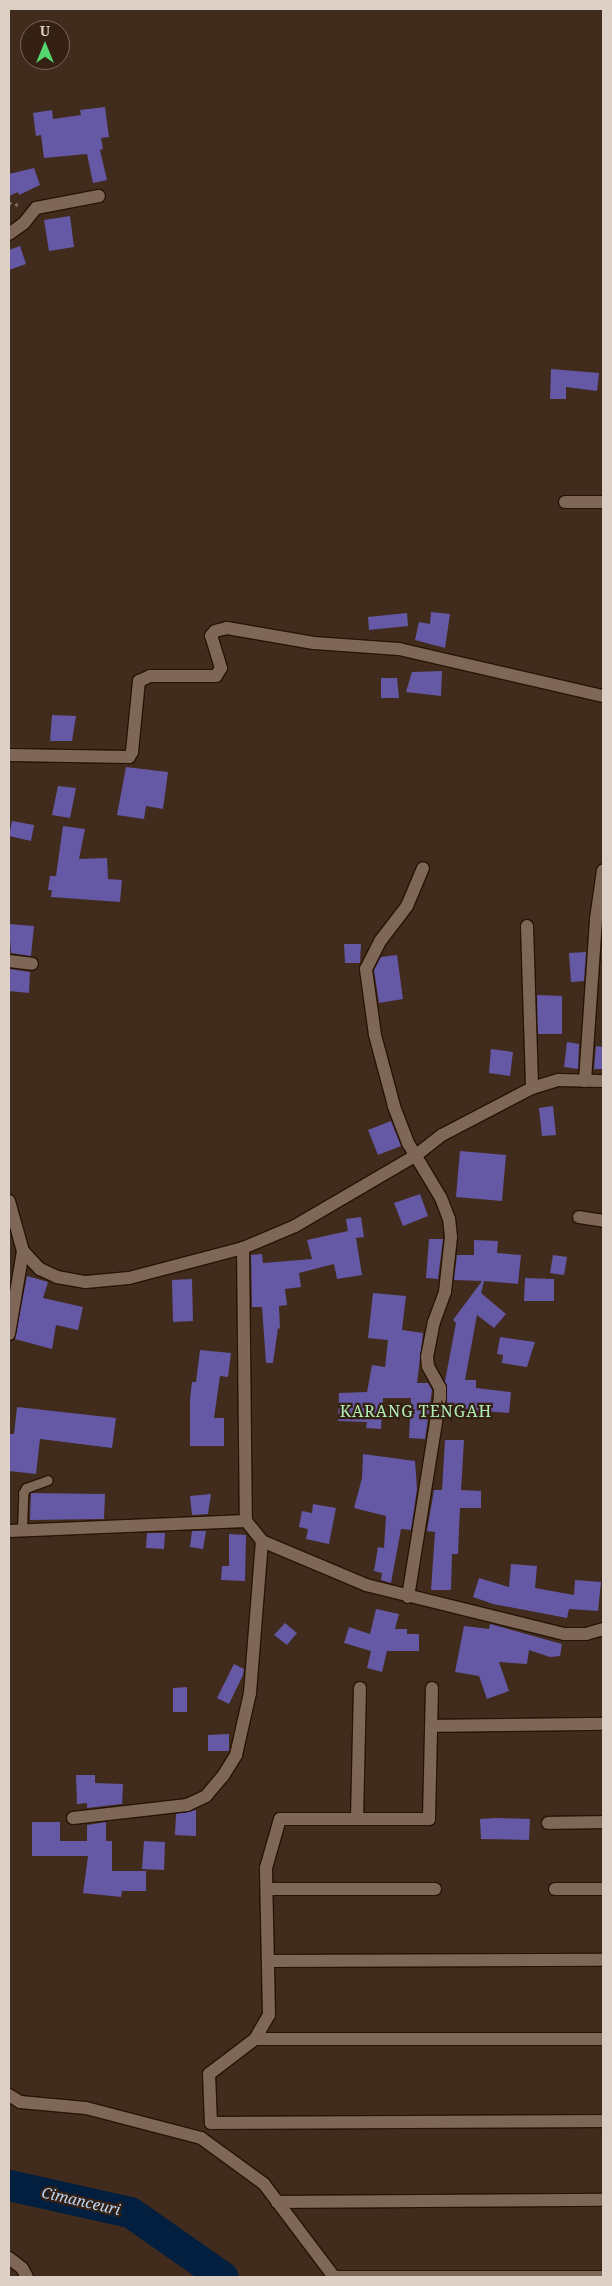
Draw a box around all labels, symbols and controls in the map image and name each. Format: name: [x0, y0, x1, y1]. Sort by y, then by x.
north arrow: [20, 20, 70, 70]
text: U: [40, 21, 50, 40]
district label: KARANG TENGAH: [338, 1401, 494, 1421]
water label: Cimanceuri: [40, 2183, 122, 2219]

